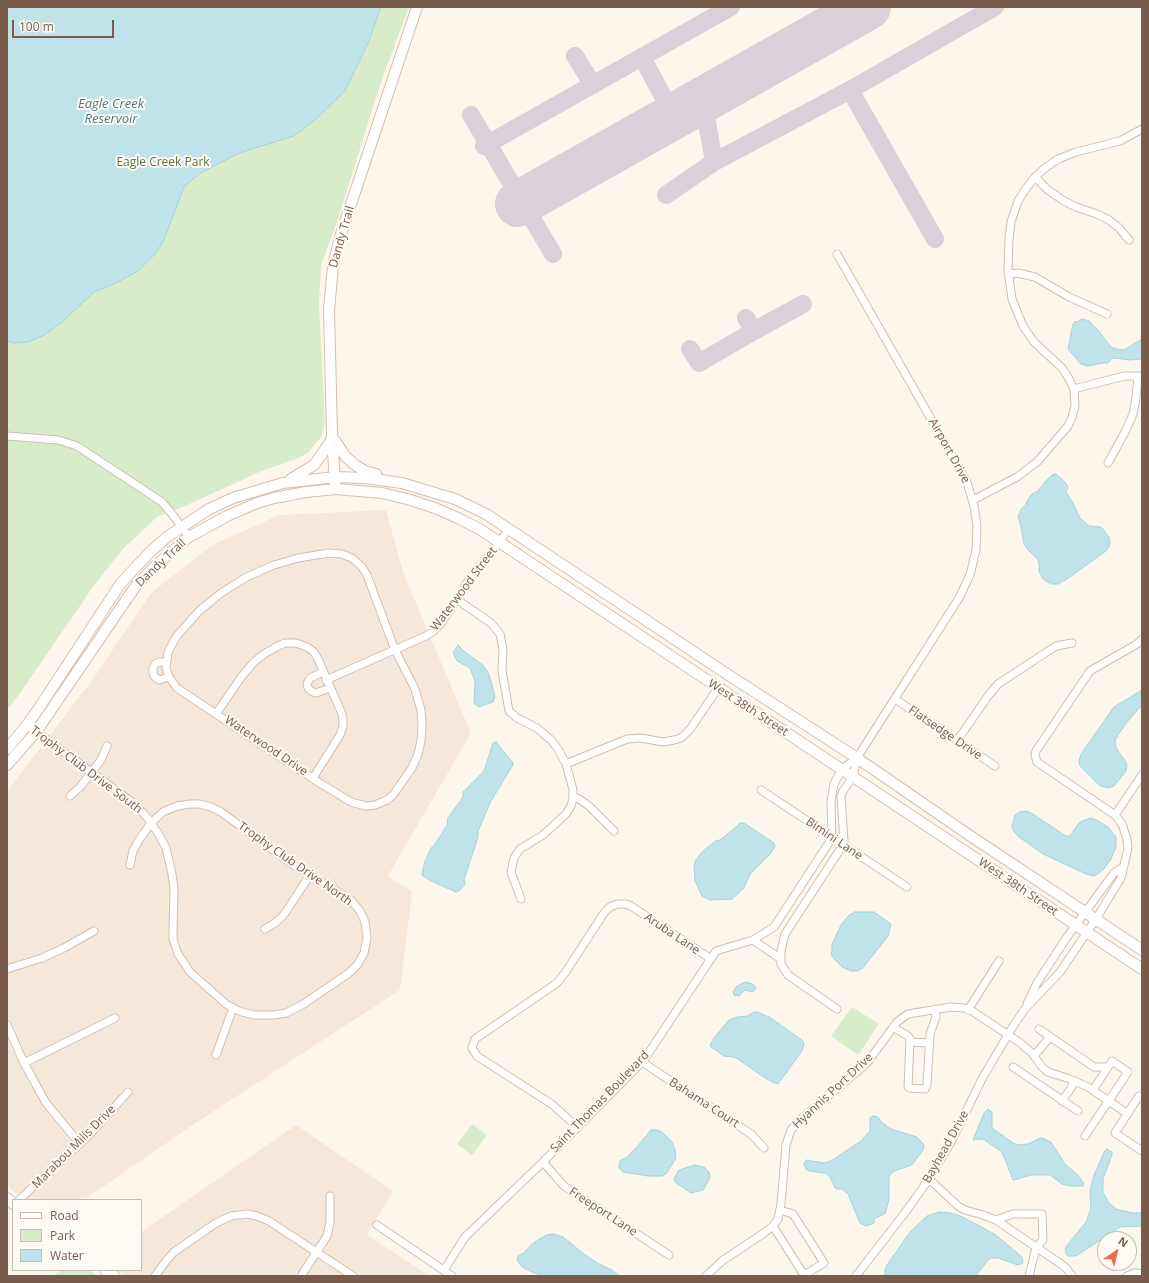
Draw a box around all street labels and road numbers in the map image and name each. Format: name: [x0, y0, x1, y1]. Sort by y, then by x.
street label: Dandy Trail: [326, 205, 358, 269]
street label: Airport Drive: [925, 416, 973, 486]
street label: Dandy Trail: [133, 536, 189, 590]
street label: Waterwood Street: [428, 544, 500, 634]
street label: West 38th Street: [705, 677, 791, 739]
street label: Flatsedge Drive: [905, 703, 985, 763]
street label: Waterwood Drive: [222, 713, 310, 779]
street label: Trophy Club Drive South: [27, 723, 145, 817]
street label: Bimini Lane: [803, 815, 865, 863]
street label: Trophy Club Drive North: [235, 819, 355, 909]
street label: West 38th Street: [975, 855, 1061, 919]
street label: Aruba Lane: [641, 910, 703, 958]
street label: Saint Thomas Boulevard: [548, 1048, 652, 1156]
street label: Hyannis Port Drive: [790, 1050, 876, 1132]
street label: Bahama Court: [666, 1075, 742, 1131]
street label: Marabou Mills Drive: [29, 1102, 119, 1192]
street label: Bayhead Drive: [920, 1108, 972, 1186]
street label: Freeport Lane: [566, 1185, 640, 1239]

